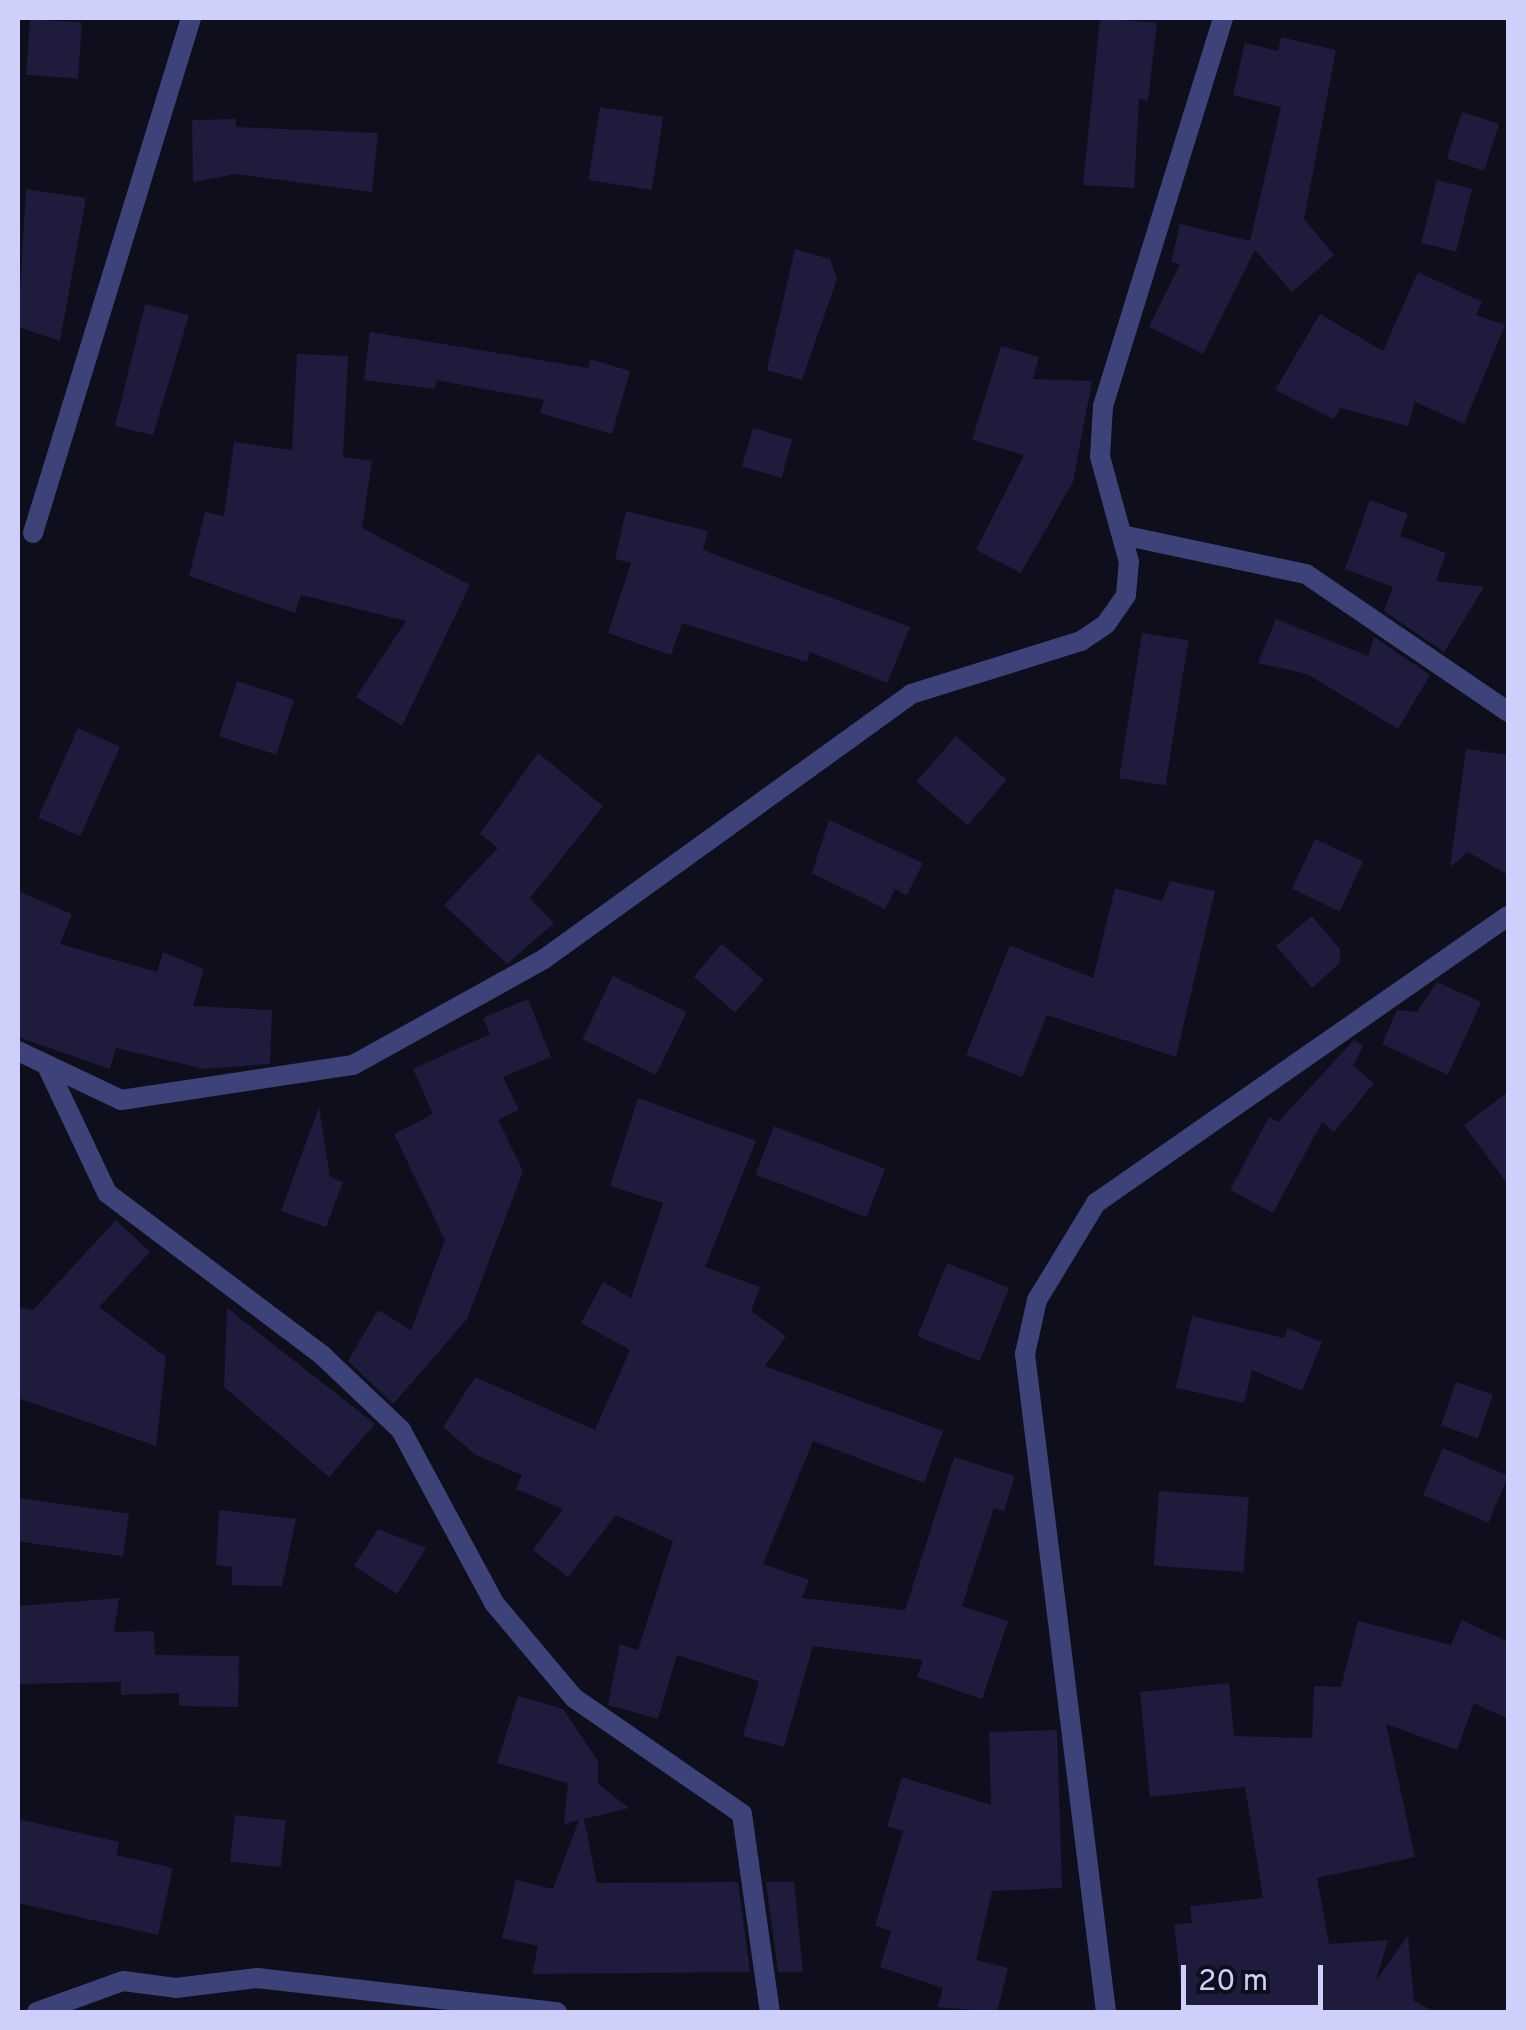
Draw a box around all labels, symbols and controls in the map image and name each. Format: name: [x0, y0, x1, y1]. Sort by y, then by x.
scale bar: [1186, 1945, 1328, 2007]
text: 20 m: [1198, 1964, 1268, 2001]

